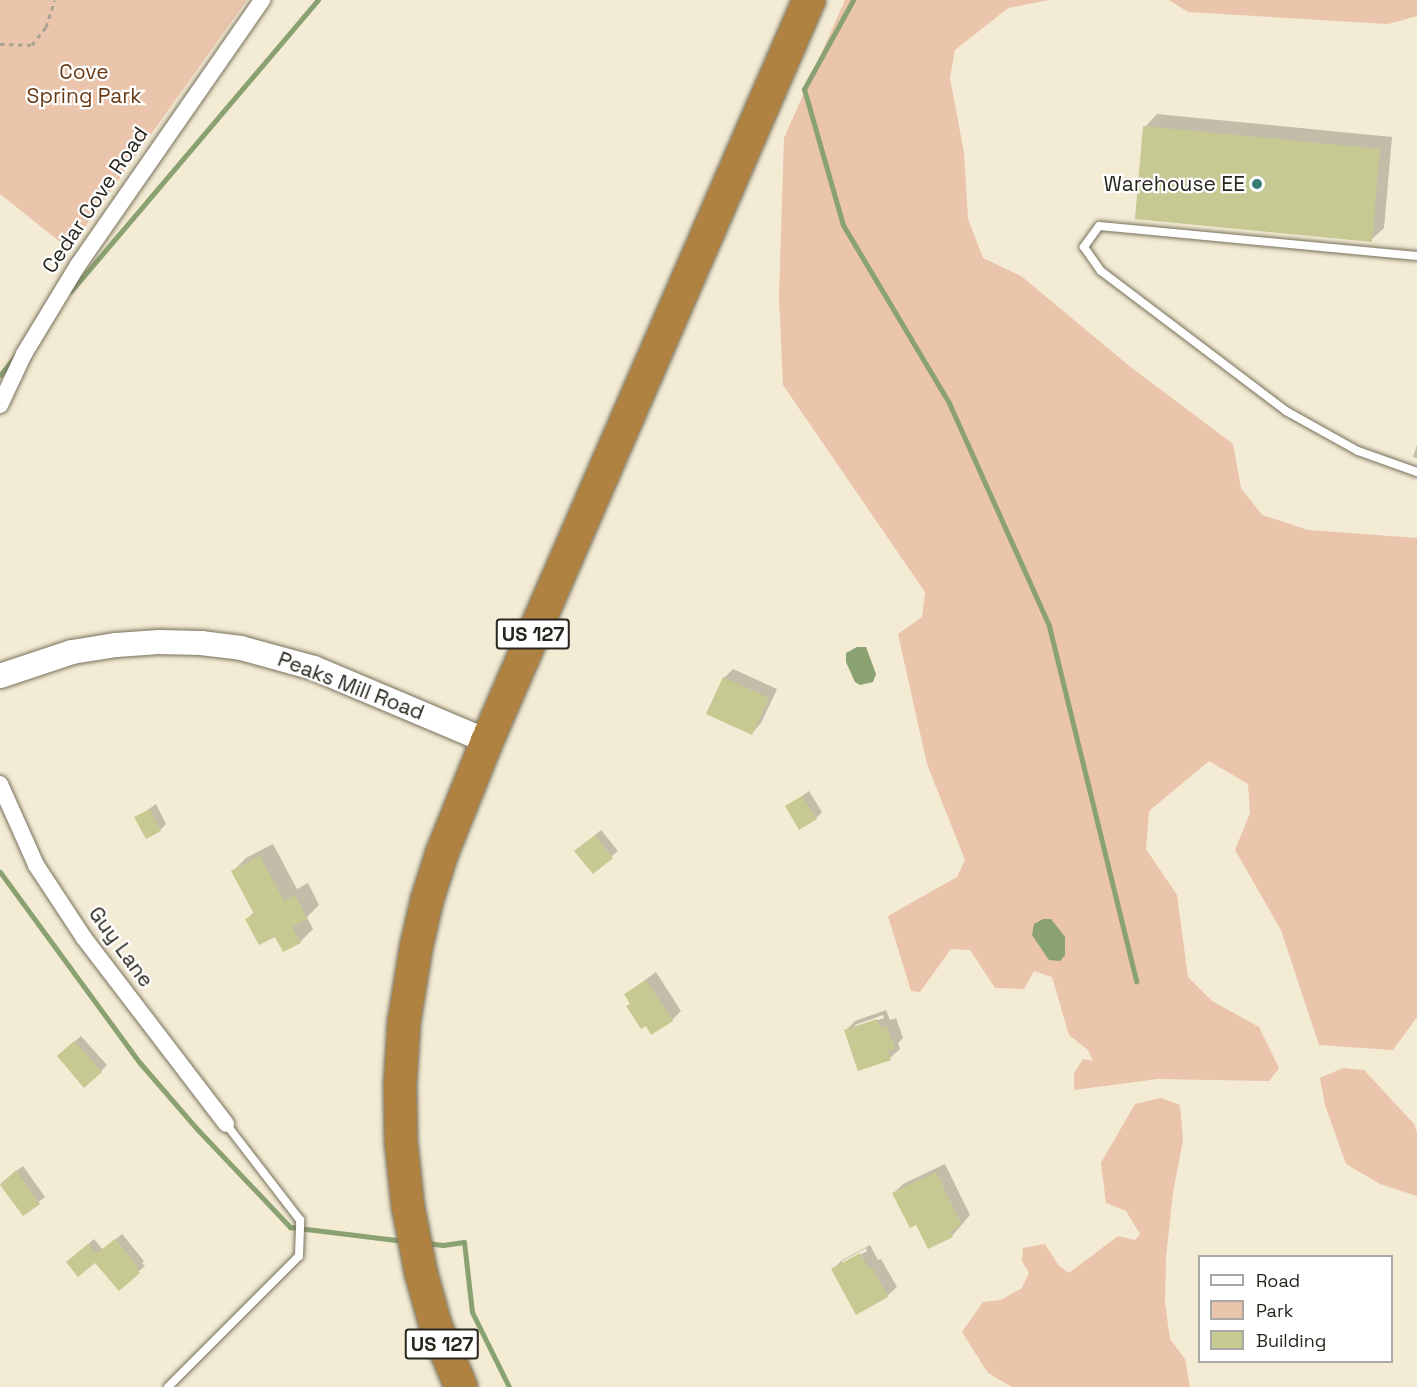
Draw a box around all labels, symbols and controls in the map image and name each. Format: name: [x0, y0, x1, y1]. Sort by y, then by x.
park label: Cove Spring Park: [27, 59, 141, 109]
street label: Cedar Cove Road: [37, 122, 153, 278]
place label: Warehouse EE: [1104, 171, 1245, 197]
marker: Warehouse EE: [1250, 177, 1264, 191]
road number: US 127: [496, 617, 570, 651]
street label: Peaks Mill Road: [274, 646, 428, 726]
street label: Guy Lane: [83, 902, 159, 992]
legend: [1198, 1255, 1393, 1363]
text: Road: [1256, 1269, 1300, 1292]
text: Park: [1256, 1299, 1293, 1322]
road number: US 127: [404, 1327, 480, 1361]
text: Building: [1256, 1329, 1326, 1352]

